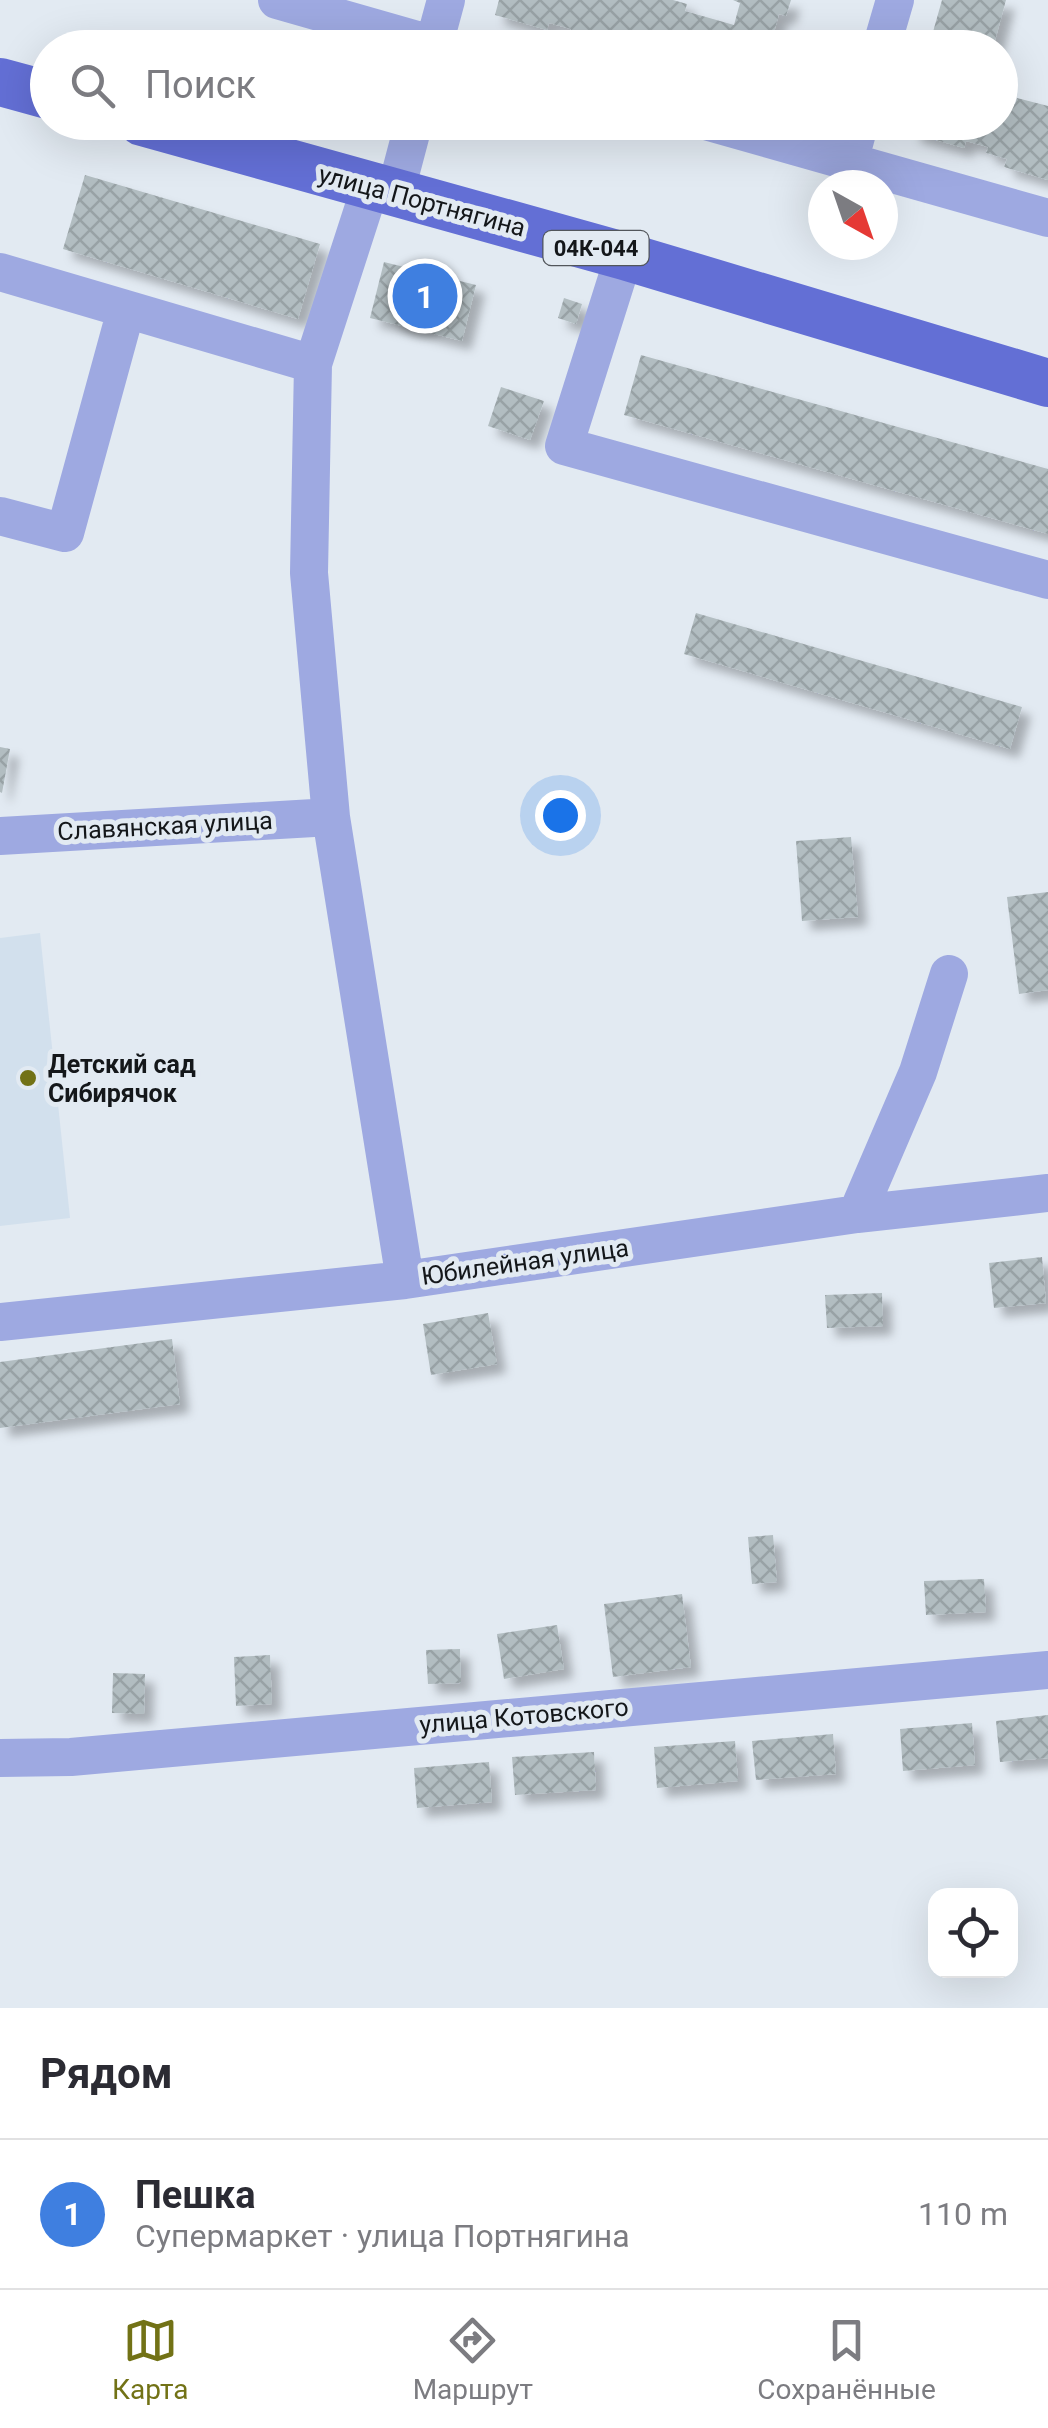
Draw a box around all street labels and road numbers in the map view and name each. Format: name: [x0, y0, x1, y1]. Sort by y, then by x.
street label: улица Портнягина: [315, 159, 529, 243]
road number: 04К-044: [544, 231, 648, 265]
street label: Славянская улица: [57, 806, 273, 846]
street label: Юбилейная улица: [419, 1233, 631, 1291]
street label: улица Котовского: [418, 1692, 630, 1740]

